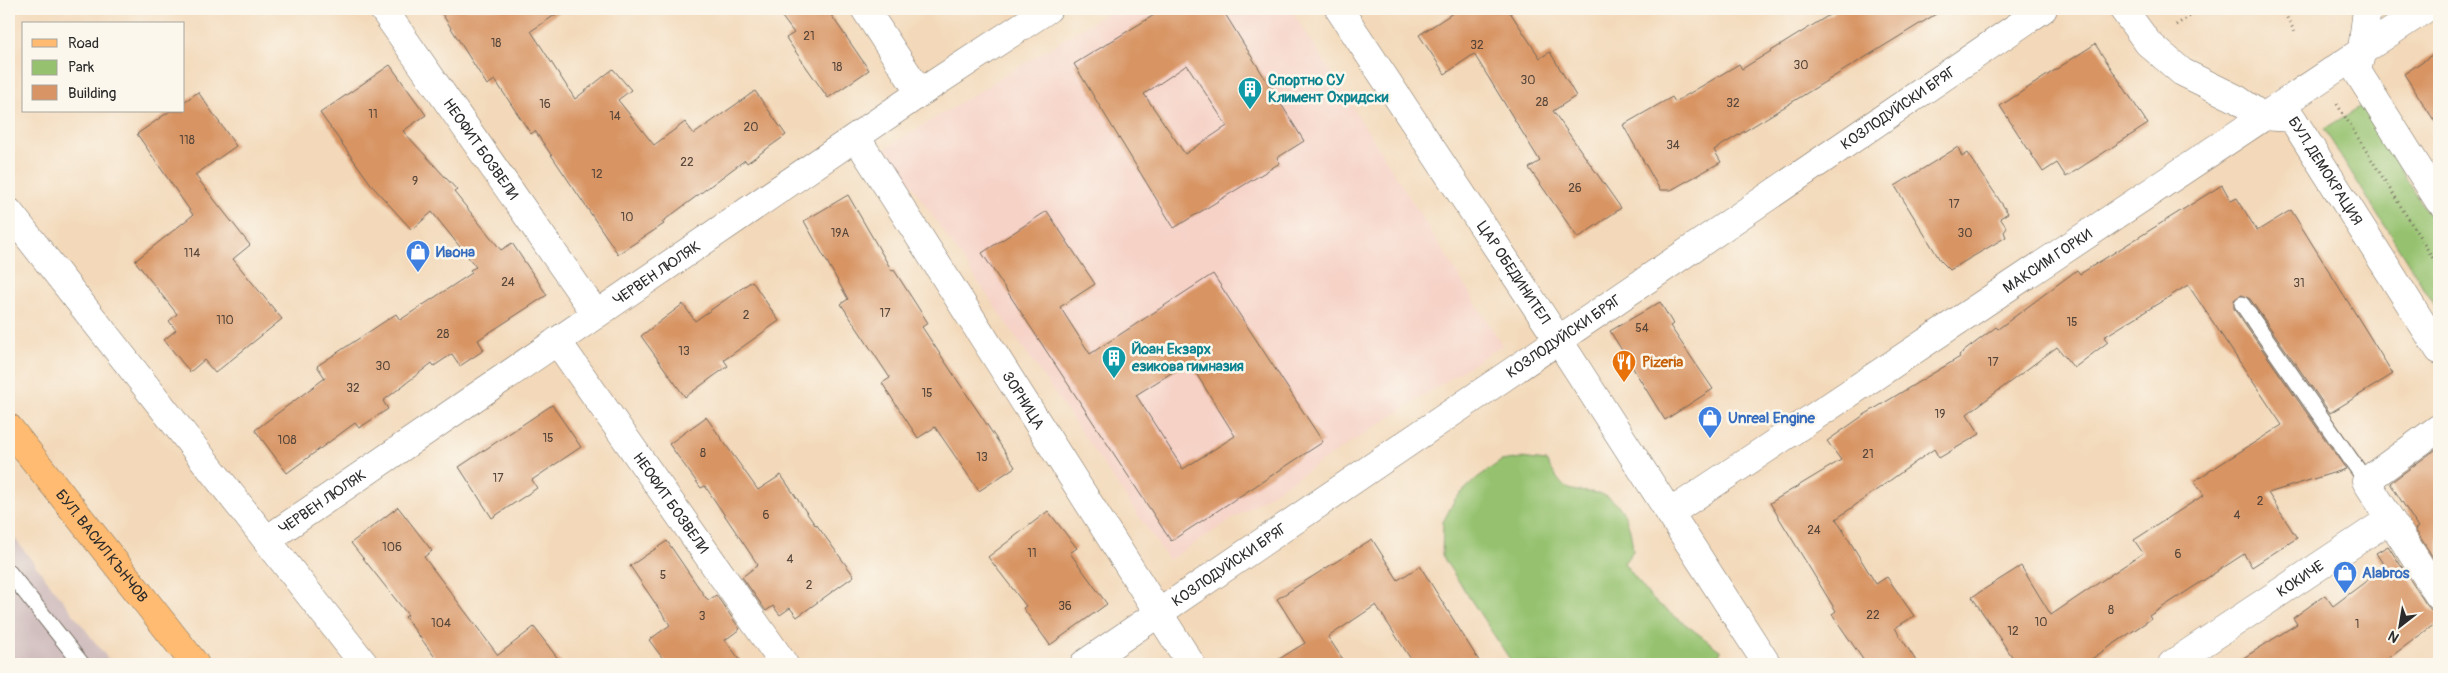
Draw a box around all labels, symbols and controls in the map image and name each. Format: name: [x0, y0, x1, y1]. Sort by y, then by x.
legend: [22, 22, 185, 112]
house number: 21: [803, 29, 815, 44]
text: Road: [68, 34, 99, 53]
house number: 18: [491, 36, 501, 51]
house number: 32: [1470, 38, 1484, 53]
text: Park: [68, 58, 95, 77]
house number: 30: [1794, 58, 1808, 73]
house number: 18: [832, 60, 842, 75]
street label: КОЗЛОДУЙСКИ БРЯГ: [1837, 62, 1960, 154]
place label: Спортно СУ Климент Охридски: [1268, 71, 1389, 107]
house number: 30: [1521, 73, 1535, 88]
building icon: Спортно СУ Климент Охридски: [1237, 76, 1263, 110]
text: Building: [68, 84, 116, 103]
street label: НЕОФИТ БОЗВЕЛИ: [439, 95, 522, 204]
house number: 28: [1536, 95, 1548, 110]
house number: 32: [1726, 96, 1740, 111]
house number: 16: [539, 97, 551, 112]
house number: 11: [368, 107, 378, 122]
house number: 14: [609, 109, 621, 124]
street label: БУЛ. ДЕМОКРАЦИЯ: [2284, 113, 2367, 229]
house number: 20: [744, 120, 758, 135]
house number: 118: [179, 133, 195, 148]
house number: 34: [1666, 138, 1680, 153]
house number: 22: [680, 155, 694, 170]
house number: 12: [591, 167, 603, 182]
house number: 9: [412, 174, 418, 189]
house number: 26: [1568, 181, 1582, 196]
house number: 17: [1948, 197, 1960, 212]
house number: 10: [621, 210, 633, 225]
street label: ЦАР ОБЕДИНИТЕЛ: [1472, 218, 1555, 328]
street label: МАКСИМ ГОРКИ: [2000, 225, 2096, 298]
house number: 19A: [831, 226, 850, 241]
house number: 30: [1958, 226, 1972, 241]
street label: ЧЕРВЕН ЛЮЛЯК: [610, 237, 704, 310]
shop icon: Ивона: [405, 239, 431, 273]
place label: Ивона: [436, 243, 475, 262]
house number: 114: [184, 246, 200, 261]
house number: 24: [501, 275, 515, 290]
house number: 31: [2293, 276, 2305, 291]
street label: КОЗЛОДУЙСКИ БРЯГ: [1503, 291, 1625, 383]
house number: 17: [879, 306, 891, 321]
house number: 2: [743, 308, 750, 323]
house number: 110: [216, 313, 234, 328]
house number: 15: [2066, 315, 2078, 330]
house number: 54: [1635, 321, 1649, 336]
house number: 28: [437, 327, 449, 342]
place label: Йоан Екзарх езикова гимназия: [1131, 340, 1244, 376]
house number: 13: [678, 344, 690, 359]
building icon: Йоан Екзарх езикова гимназия: [1101, 345, 1127, 379]
restaurant icon: Pizeria: [1611, 349, 1637, 383]
place label: Pizeria: [1642, 353, 1683, 372]
house number: 17: [1987, 355, 1999, 370]
house number: 30: [376, 359, 390, 374]
street label: ЗОРНИЦА: [998, 368, 1049, 433]
house number: 32: [346, 381, 360, 396]
house number: 15: [921, 386, 933, 401]
shop icon: Unreal Engine: [1697, 405, 1723, 439]
house number: 19: [1935, 407, 1945, 422]
place label: Unreal Engine: [1728, 409, 1816, 428]
house number: 15: [542, 431, 554, 446]
house number: 108: [278, 433, 296, 448]
house number: 8: [700, 446, 706, 461]
house number: 21: [1862, 447, 1874, 462]
street label: НЕОФИТ БОЗВЕЛИ: [628, 449, 713, 558]
house number: 13: [976, 450, 988, 465]
street label: ЧЕРВЕН ЛЮЛЯК: [275, 466, 370, 539]
house number: 17: [492, 471, 504, 486]
street label: БУЛ. ВАСИЛ КЪНЧОВ: [51, 486, 152, 607]
house number: 2: [2257, 494, 2264, 509]
house number: 6: [763, 508, 770, 523]
house number: 4: [2234, 508, 2241, 523]
street label: КОЗЛОДУЙСКИ БРЯГ: [1168, 519, 1291, 611]
house number: 24: [1807, 523, 1821, 538]
house number: 106: [382, 540, 402, 555]
house number: 11: [1027, 546, 1037, 561]
house number: 6: [2175, 547, 2182, 562]
house number: 4: [787, 552, 794, 567]
street label: КОКИЧЕ: [2273, 557, 2328, 602]
shop icon: Alabros: [2332, 560, 2358, 594]
place label: Alabros: [2362, 564, 2410, 583]
house number: 5: [660, 568, 666, 583]
house number: 2: [806, 578, 813, 593]
house number: 36: [1058, 599, 1072, 614]
north arrow: [2376, 600, 2426, 650]
house number: 8: [2108, 603, 2114, 618]
house number: 22: [1866, 608, 1880, 623]
house number: 3: [699, 609, 706, 624]
house number: 10: [2035, 615, 2047, 630]
house number: 104: [431, 616, 451, 631]
house number: 1: [2355, 617, 2359, 632]
house number: 12: [2007, 624, 2019, 639]
text: N: [2385, 627, 2402, 646]

